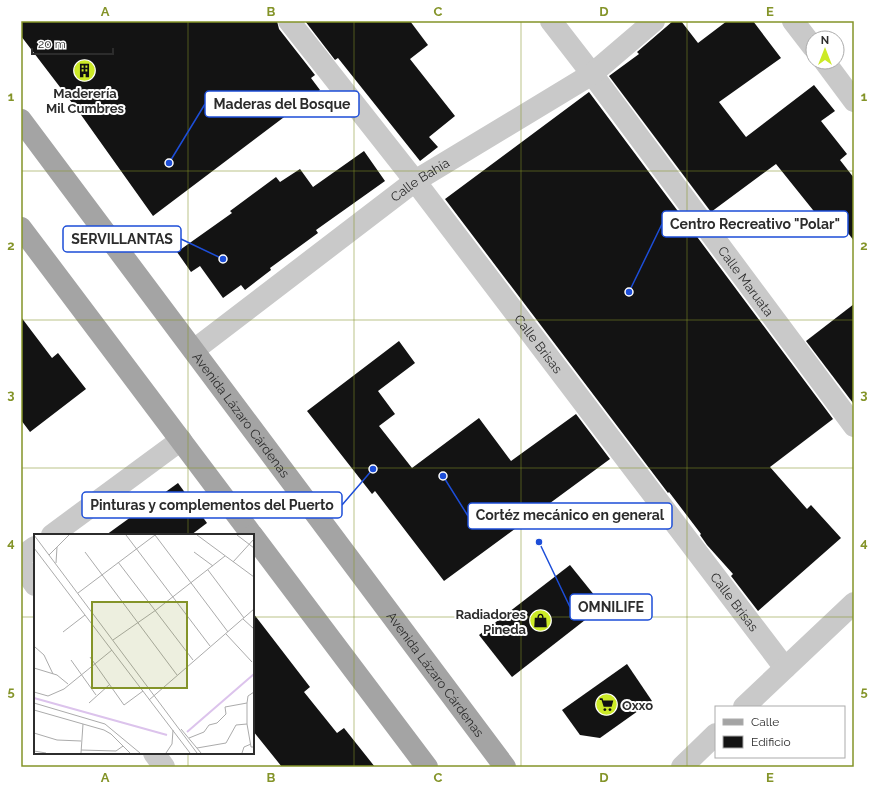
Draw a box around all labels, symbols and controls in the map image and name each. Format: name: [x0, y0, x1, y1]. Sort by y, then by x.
text: A: [101, 4, 110, 19]
text: B: [267, 4, 276, 19]
text: C: [434, 4, 443, 19]
text: D: [599, 4, 609, 19]
text: E: [766, 4, 774, 19]
scale bar: [32, 30, 113, 56]
north arrow: [805, 30, 845, 70]
text: N: [821, 34, 829, 47]
text: 20 m: [38, 37, 66, 51]
building icon: Maderería Mil Cumbres: [72, 58, 98, 84]
place label: Maderería Mil Cumbres: [46, 86, 125, 116]
text: 1: [8, 89, 15, 104]
text: 1: [861, 89, 868, 104]
callout: Maderas del Bosque: [205, 91, 359, 117]
text: Maderas del Bosque: [214, 96, 351, 112]
street label: Calle Bahía: [387, 155, 452, 205]
callout: Centro Recreativo "Polar": [662, 211, 848, 237]
text: Centro Recreativo "Polar": [670, 216, 840, 232]
callout: SERVILLANTAS: [63, 226, 181, 252]
text: SERVILLANTAS: [71, 231, 173, 247]
text: 2: [7, 238, 15, 253]
text: 2: [860, 238, 868, 253]
street label: Calle Maruata: [715, 243, 777, 319]
street label: Calle Brisas: [512, 311, 566, 376]
street label: Avenida Lázaro Cárdenas: [190, 349, 293, 480]
text: 3: [7, 387, 15, 402]
text: 3: [860, 387, 868, 402]
callout: Pinturas y complementos del Puerto: [82, 492, 342, 518]
text: Pinturas y complementos del Puerto: [90, 497, 334, 513]
callout: Cortéz mecánico en general: [468, 503, 672, 529]
text: Cortéz mecánico en general: [476, 507, 665, 523]
inset map: [34, 534, 254, 754]
text: 4: [7, 535, 15, 550]
text: 4: [860, 535, 868, 550]
street label: Calle Brisas: [708, 569, 762, 634]
callout: OMNILIFE: [570, 594, 652, 620]
text: OMNILIFE: [578, 599, 644, 615]
place label: Radiadores Pineda: [455, 607, 527, 637]
shop icon: Radiadores Pineda: [528, 608, 554, 634]
street label: Avenida Lázaro Cárdenas: [384, 609, 487, 740]
text: 5: [7, 684, 15, 699]
text: 5: [860, 684, 868, 699]
supermarket icon: Oxxo: [594, 692, 620, 718]
place label: Oxxo: [622, 698, 653, 713]
legend: [715, 706, 845, 758]
text: Calle: [751, 715, 779, 729]
text: Edificio: [751, 735, 791, 749]
text: A: [101, 770, 110, 785]
text: B: [267, 770, 276, 785]
text: C: [434, 770, 443, 785]
text: D: [599, 770, 609, 785]
text: E: [766, 770, 774, 785]

